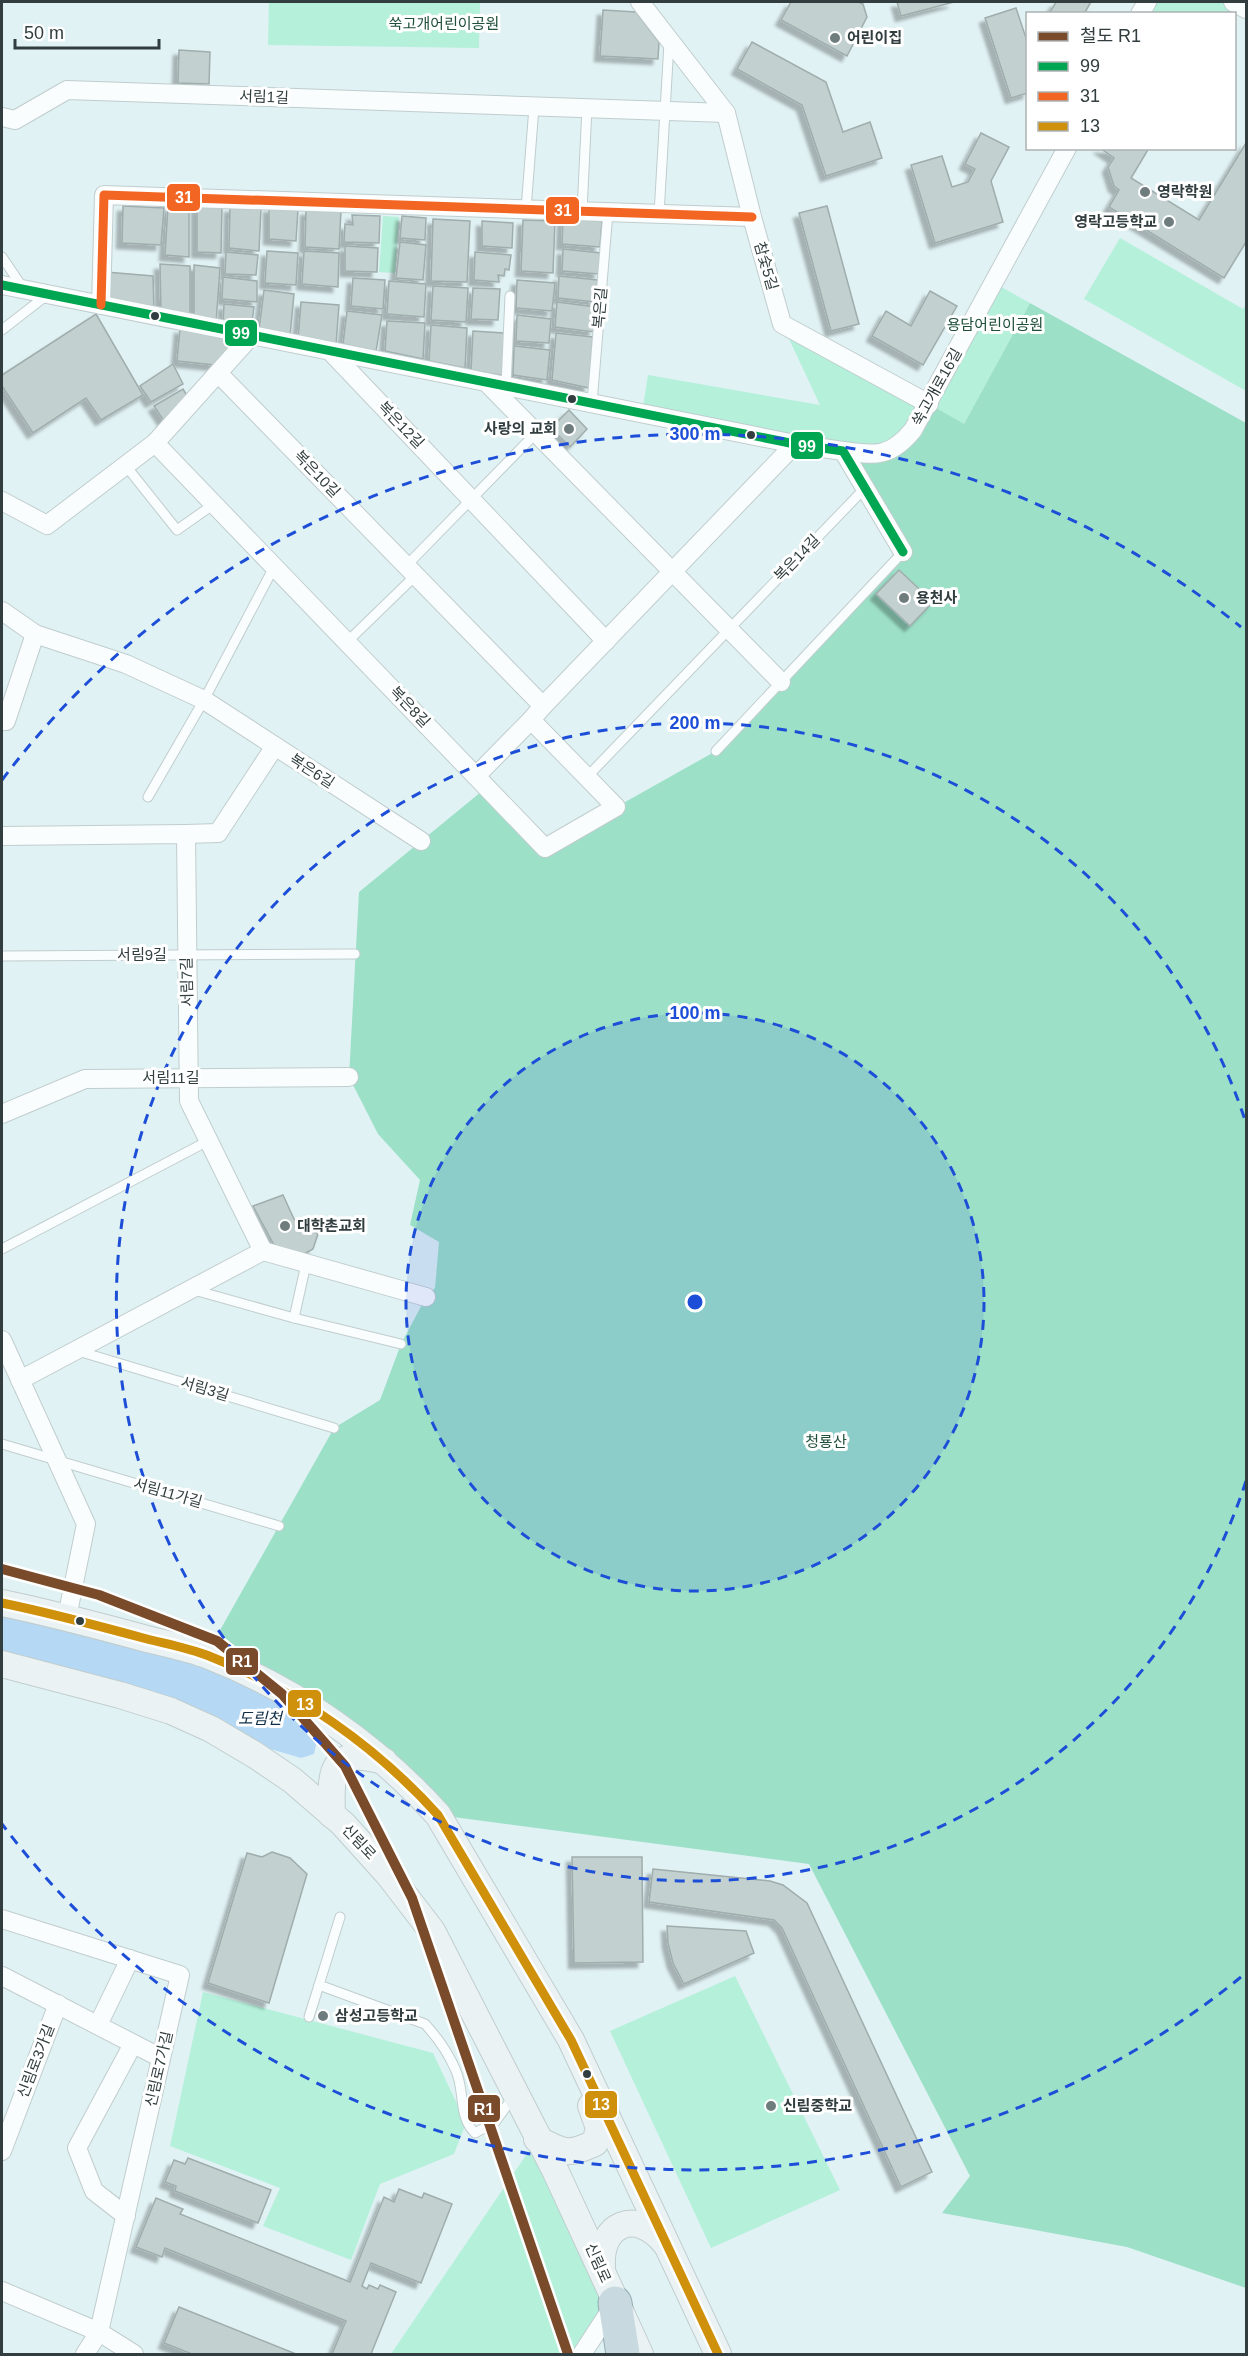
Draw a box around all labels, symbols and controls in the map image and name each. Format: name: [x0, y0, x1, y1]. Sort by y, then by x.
scale bar: [15, 12, 159, 50]
legend: [1026, 12, 1236, 150]
park label: 쑥고개어린이공원: [389, 15, 499, 32]
text: 50 m: [24, 23, 64, 43]
text: 철도 R1: [1080, 26, 1141, 46]
place label: 어린이집: [847, 29, 902, 46]
marker: 어린이집: [828, 31, 842, 45]
text: 99: [1080, 56, 1100, 76]
text: 31: [1080, 86, 1100, 106]
street label: 서림1길: [239, 87, 289, 106]
text: 13: [1080, 116, 1100, 136]
line badge: 31: [166, 183, 201, 212]
place label: 영락학원: [1157, 183, 1212, 200]
marker: 영락학원: [1138, 185, 1152, 199]
text: 31: [175, 189, 193, 206]
line badge: 31: [545, 196, 580, 225]
text: 31: [554, 202, 572, 219]
place label: 영락고등학교: [1074, 213, 1157, 230]
marker: 영락고등학교: [1162, 215, 1176, 229]
street label: 참숯5길: [751, 240, 782, 292]
street label: 복은길: [589, 287, 610, 329]
unlabelled marker: [149, 310, 161, 322]
park label: 용담어린이공원: [947, 316, 1043, 333]
line badge: 99: [224, 319, 258, 347]
text: 99: [232, 325, 250, 342]
street label: 쑥고개로16길: [908, 345, 965, 428]
unlabelled marker: [566, 393, 578, 405]
street label: 복은12길: [375, 398, 428, 451]
place label: 사랑의 교회: [484, 420, 557, 437]
marker: 사랑의 교회: [562, 422, 576, 436]
text: 300 m: [669, 424, 721, 444]
unlabelled marker: [745, 429, 757, 441]
line badge: 99: [790, 431, 824, 460]
text: 99: [798, 438, 816, 455]
street label: 복은10길: [291, 447, 344, 500]
street label: 복은14길: [770, 531, 823, 584]
place label: 용천사: [916, 589, 958, 606]
marker: 용천사: [897, 591, 911, 605]
street label: 복은8길: [387, 683, 434, 730]
text: 200 m: [669, 713, 721, 733]
street label: 복은6길: [287, 750, 338, 791]
street label: 서림9길: [117, 946, 167, 963]
street label: 서림7길: [178, 957, 195, 1007]
text: 100 m: [669, 1003, 721, 1023]
street label: 서림11길: [143, 1069, 199, 1086]
place label: 대학촌교회: [297, 1217, 366, 1234]
marker: 대학촌교회: [278, 1219, 292, 1233]
centre of rings: [685, 1292, 705, 1312]
street label: 서림3길: [179, 1373, 231, 1404]
park label: 청룡산: [805, 1433, 847, 1450]
street label: 서림11가길: [132, 1475, 205, 1510]
unlabelled marker: [74, 1615, 86, 1627]
line badge: R1: [225, 1647, 259, 1676]
text: R1: [232, 1653, 252, 1670]
line badge: 13: [287, 1689, 322, 1718]
text: 13: [296, 1696, 314, 1713]
water label: 도림천: [238, 1710, 284, 1727]
street label: 신림로: [339, 1821, 380, 1863]
place label: 삼성고등학교: [335, 2007, 418, 2024]
marker: 삼성고등학교: [316, 2009, 330, 2023]
street label: 신림로3가길: [14, 2022, 57, 2100]
street label: 신림로7가길: [142, 2029, 175, 2108]
unlabelled marker: [581, 2068, 593, 2080]
line badge: 13: [584, 2090, 618, 2119]
line badge: R1: [467, 2094, 501, 2123]
text: 13: [592, 2096, 610, 2113]
place label: 신림중학교: [783, 2097, 852, 2114]
marker: 신림중학교: [764, 2099, 778, 2113]
text: R1: [474, 2101, 494, 2118]
street label: 신림로: [582, 2240, 615, 2285]

